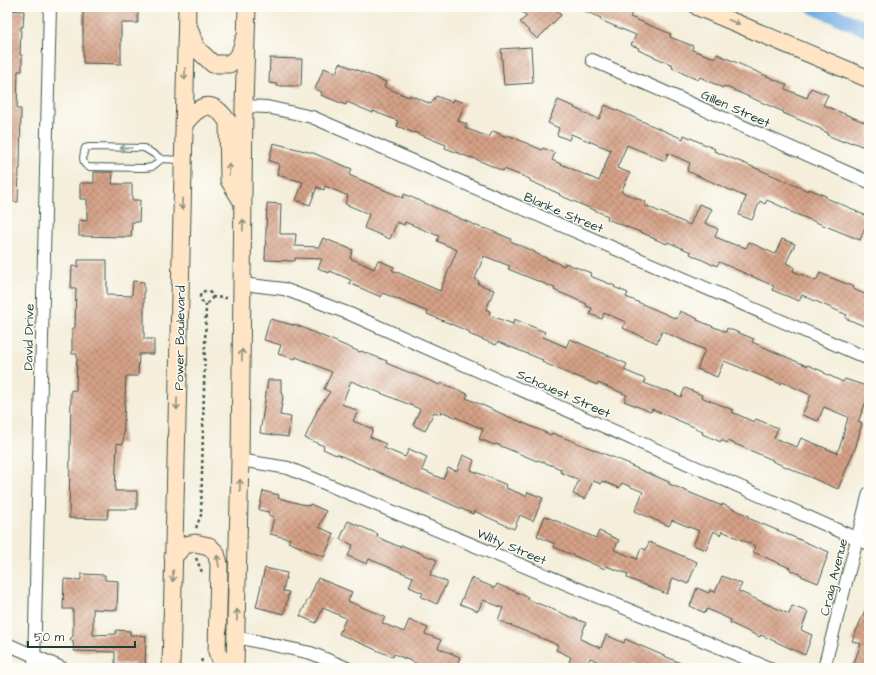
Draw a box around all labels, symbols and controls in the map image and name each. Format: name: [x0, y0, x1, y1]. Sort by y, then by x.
one-way arrow: [728, 19, 740, 27]
one-way arrow: [182, 67, 189, 80]
street label: Gillen Street: [698, 86, 774, 132]
one-way arrow: [120, 144, 133, 152]
one-way arrow: [225, 163, 232, 176]
street label: Blanke Street: [521, 188, 607, 238]
one-way arrow: [178, 197, 186, 210]
one-way arrow: [239, 219, 247, 232]
street label: Power Boulevard: [170, 285, 190, 391]
street label: David Drive: [19, 303, 39, 371]
one-way arrow: [238, 349, 246, 362]
street label: Schouest Street: [514, 365, 614, 423]
one-way arrow: [173, 397, 181, 410]
one-way arrow: [236, 479, 244, 492]
street label: Wilty Street: [474, 524, 550, 571]
street label: Craig Avenue: [816, 537, 853, 618]
one-way arrow: [214, 555, 222, 568]
one-way arrow: [169, 569, 177, 582]
one-way arrow: [233, 609, 241, 622]
scale bar: [28, 623, 135, 649]
text: 50 m: [34, 629, 65, 646]

